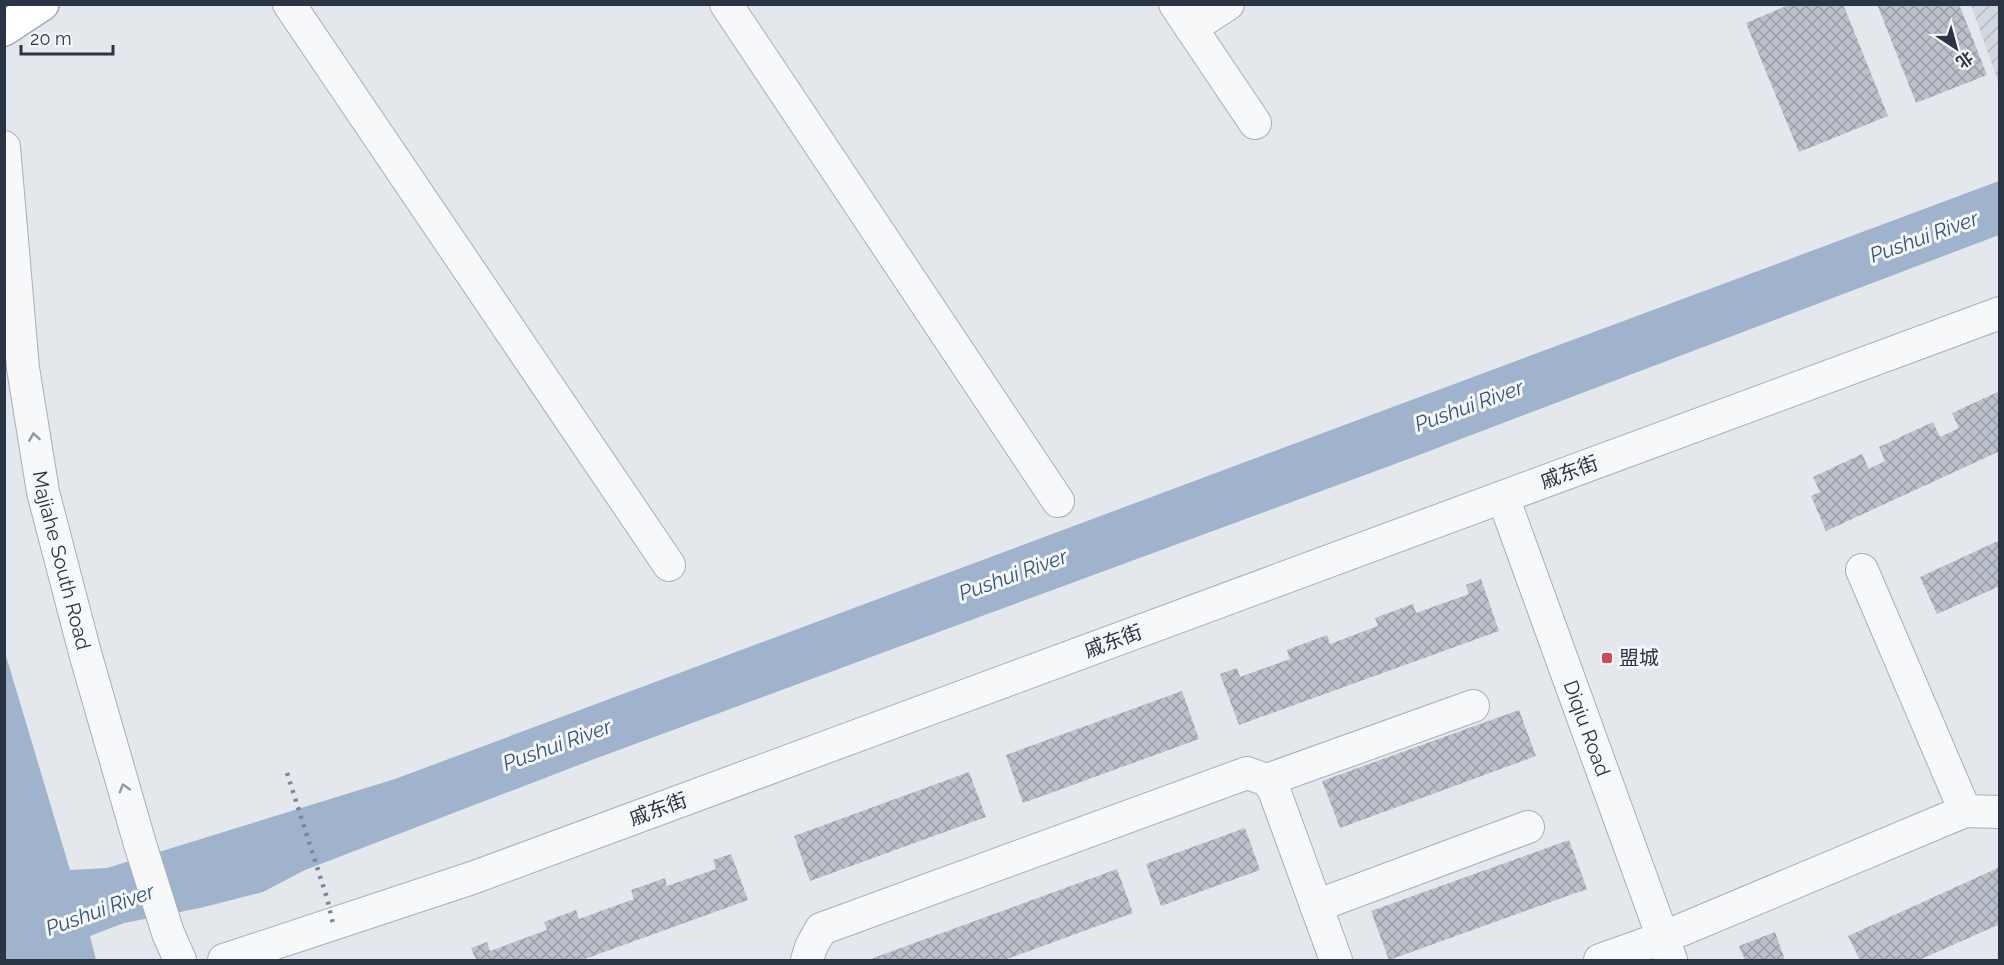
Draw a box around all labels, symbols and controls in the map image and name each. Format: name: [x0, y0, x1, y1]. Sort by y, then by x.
scale bar: [21, 18, 112, 56]
north arrow: [1926, 18, 1986, 78]
text: 20 m: [30, 28, 72, 49]
text: 北: [1952, 47, 1977, 72]
water label: Pushui River: [1866, 205, 1982, 268]
water label: Pushui River: [1411, 374, 1527, 437]
one-way arrow: [28, 432, 40, 441]
street label: 戚东街: [1537, 450, 1601, 494]
street label: Majiahe South Road: [28, 469, 96, 652]
water label: Pushui River: [955, 543, 1071, 606]
street label: 戚东街: [1081, 619, 1145, 663]
place label: 盟城: [1619, 646, 1659, 670]
marker: 盟城: [1600, 651, 1614, 665]
street label: Diqiu Road: [1559, 677, 1615, 780]
water label: Pushui River: [499, 713, 615, 776]
one-way arrow: [119, 783, 131, 794]
street label: 戚东街: [626, 787, 690, 831]
water label: Pushui River: [42, 878, 158, 941]

